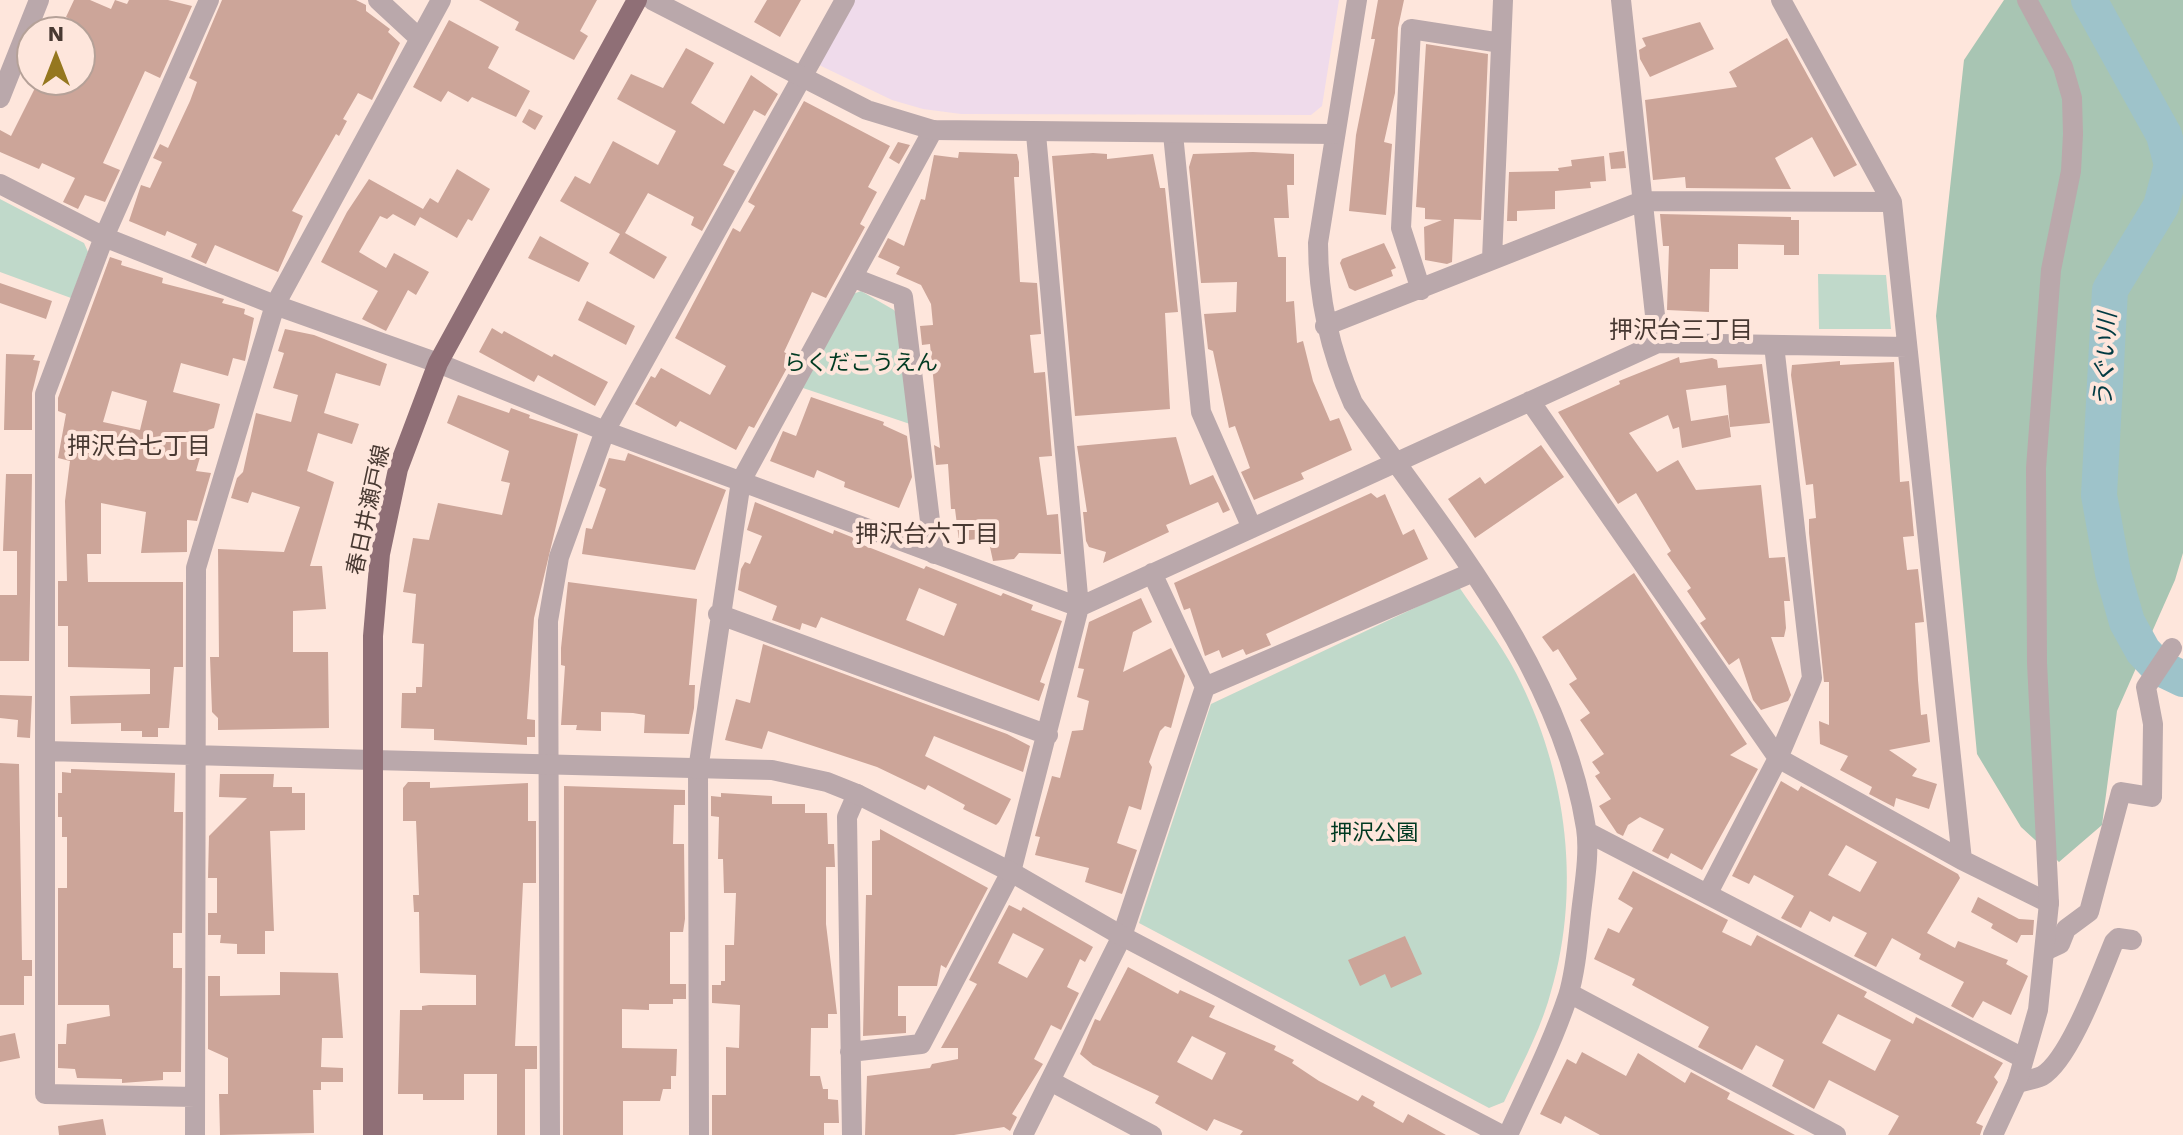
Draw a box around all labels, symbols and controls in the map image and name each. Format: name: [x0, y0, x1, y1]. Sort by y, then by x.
north arrow: [16, 16, 96, 96]
text: N: [48, 21, 64, 46]
water label: うぐい川: [2089, 311, 2123, 409]
district label: 押沢台三丁目: [1609, 317, 1753, 345]
park label: らくだこうえん: [784, 351, 938, 377]
district label: 押沢台七丁目: [67, 433, 211, 461]
street label: 春日井瀬戸線: [342, 443, 396, 577]
district label: 押沢台六丁目: [855, 521, 999, 549]
park label: 押沢公園: [1330, 821, 1418, 847]

